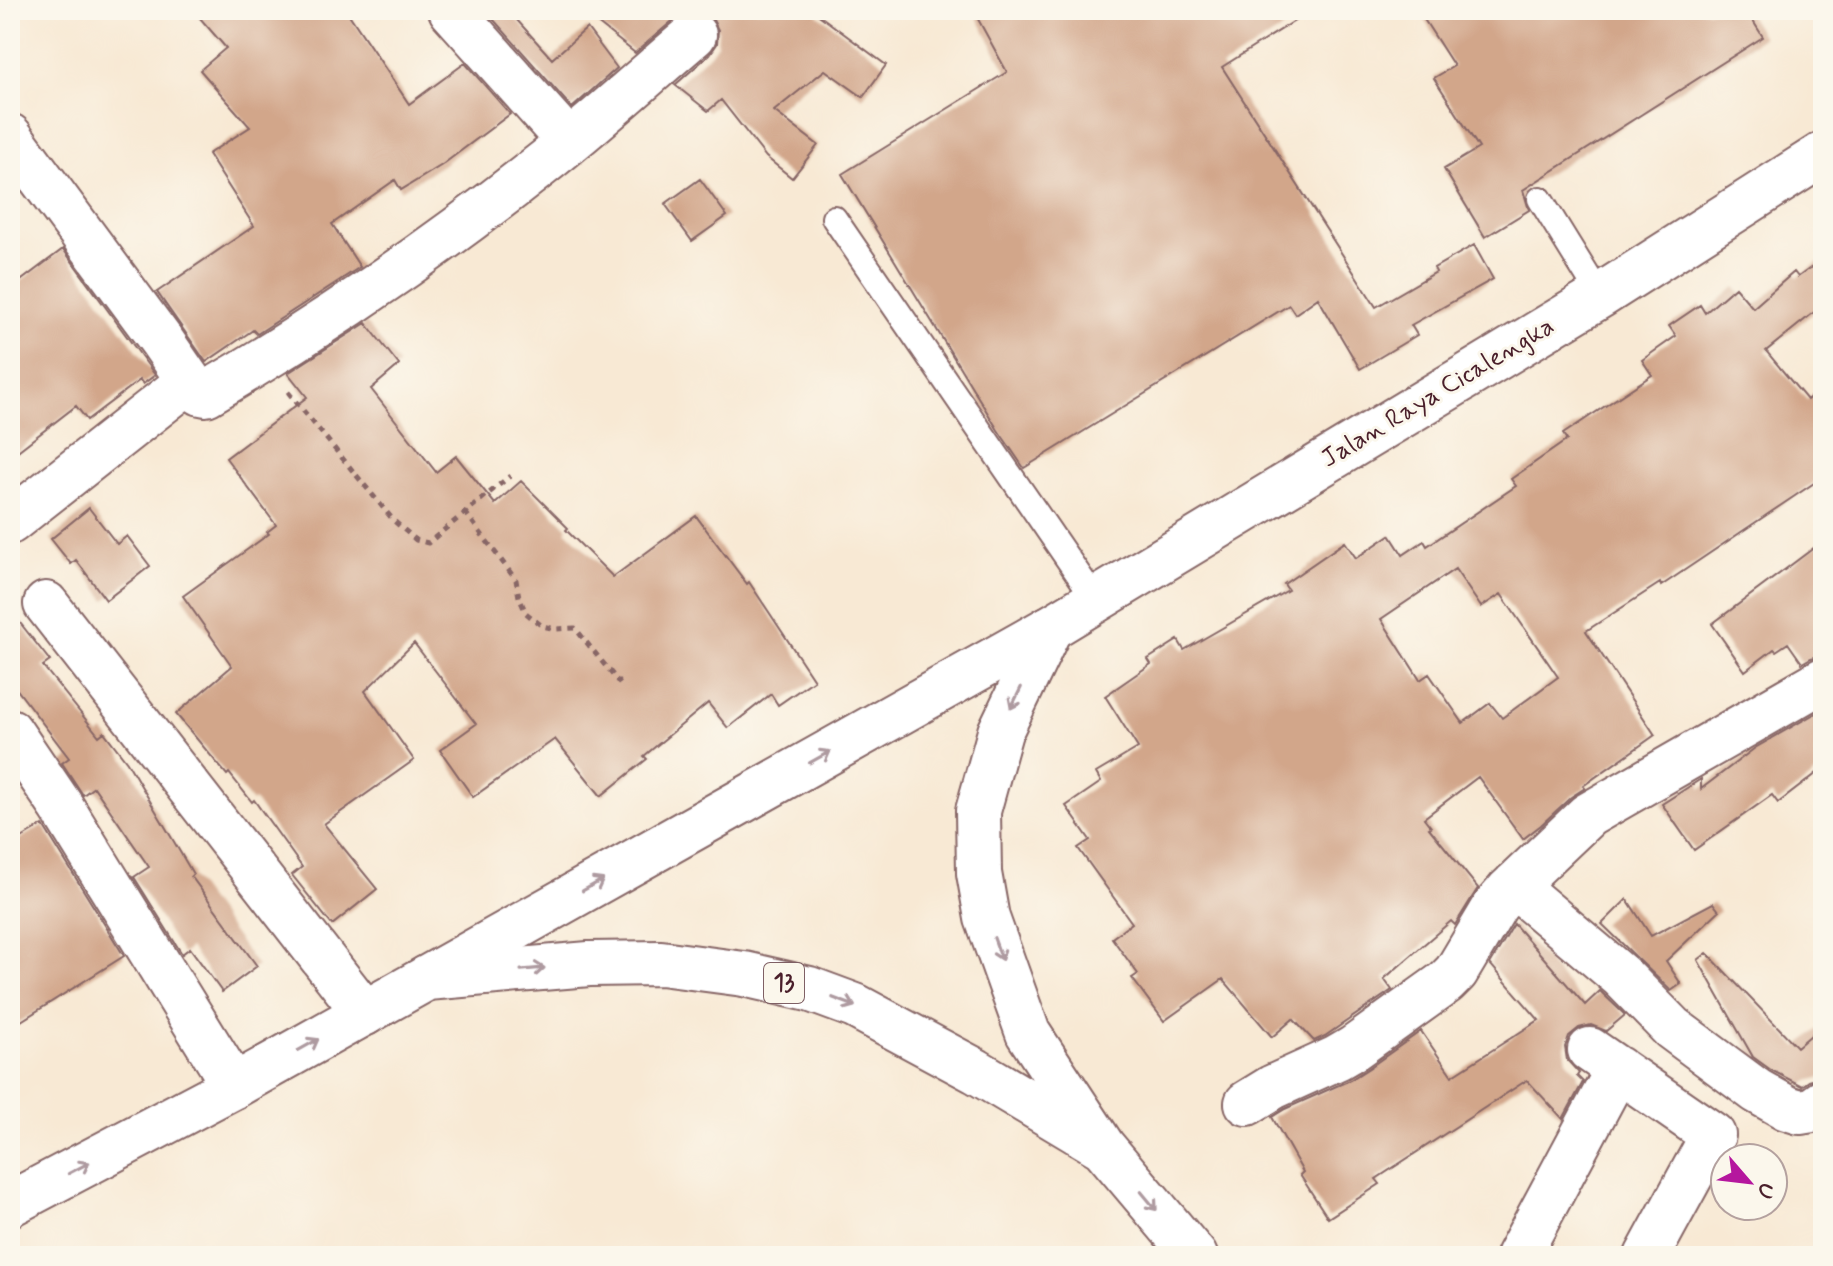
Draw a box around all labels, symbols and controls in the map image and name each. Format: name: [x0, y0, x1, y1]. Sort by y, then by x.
street label: Jalan Raya Cicalengka: [1315, 310, 1561, 476]
one-way arrow: [1008, 686, 1023, 710]
one-way arrow: [807, 749, 831, 764]
one-way arrow: [581, 876, 604, 892]
one-way arrow: [992, 936, 1006, 961]
one-way arrow: [519, 961, 546, 976]
road number: 13: [764, 963, 804, 1003]
one-way arrow: [831, 996, 856, 1010]
one-way arrow: [296, 1037, 319, 1053]
north arrow: [1709, 1142, 1789, 1222]
one-way arrow: [67, 1159, 90, 1175]
text: U: [1749, 1178, 1781, 1203]
one-way arrow: [1140, 1191, 1158, 1211]

